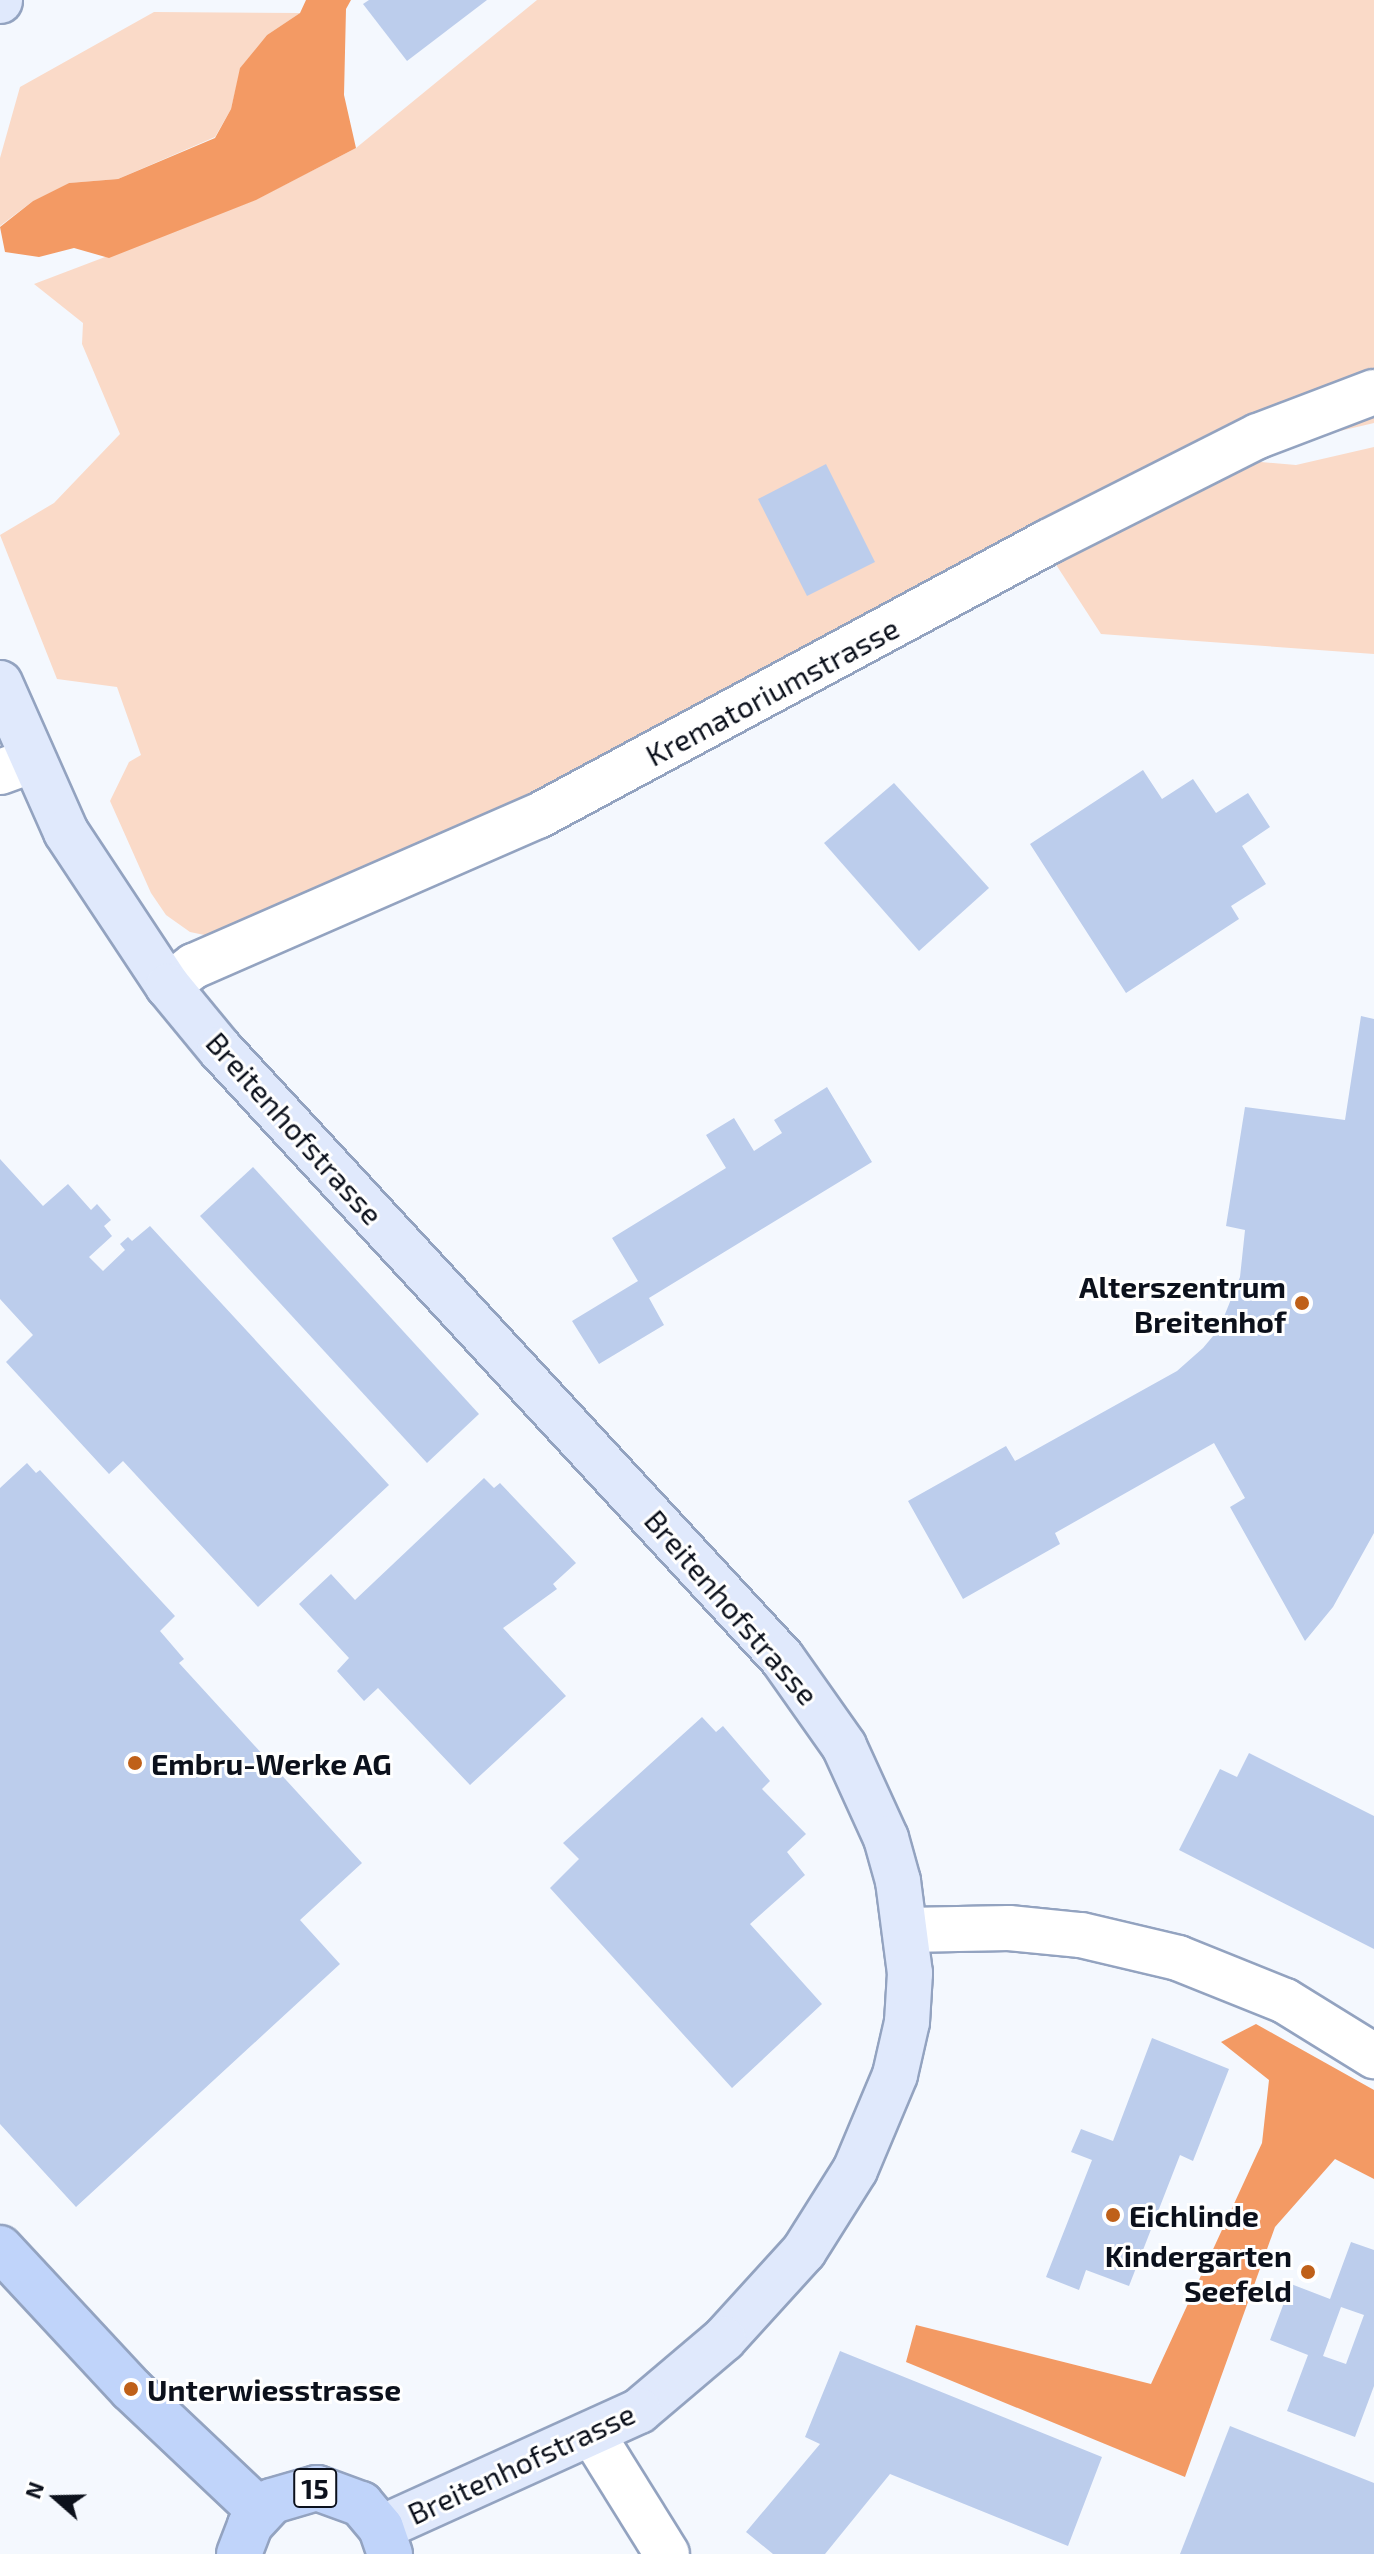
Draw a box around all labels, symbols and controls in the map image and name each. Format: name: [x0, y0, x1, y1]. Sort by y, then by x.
street label: Krematoriumstrasse: [639, 609, 905, 773]
street label: Breitenhofstrasse: [199, 1024, 391, 1232]
place label: Alterszentrum Breitenhof: [1079, 1268, 1286, 1338]
marker: Alterszentrum Breitenhof: [1293, 1294, 1311, 1312]
street label: Breitenhofstrasse: [638, 1502, 826, 1712]
place label: Embru-Werke AG: [151, 1745, 392, 1781]
marker: Embru-Werke AG: [126, 1754, 144, 1772]
place label: Eichlinde: [1129, 2197, 1259, 2233]
marker: Eichlinde: [1104, 2206, 1122, 2224]
place label: Kindergarten Seefeld: [1105, 2237, 1292, 2308]
marker: Kindergarten Seefeld: [1299, 2263, 1317, 2281]
place label: Unterwiesstrasse: [147, 2371, 401, 2407]
marker: Unterwiesstrasse: [122, 2380, 140, 2398]
street label: Breitenhofstrasse: [402, 2395, 640, 2531]
north arrow: [16, 2458, 96, 2538]
road number: 15: [293, 2464, 337, 2512]
text: N: [19, 2478, 48, 2502]

